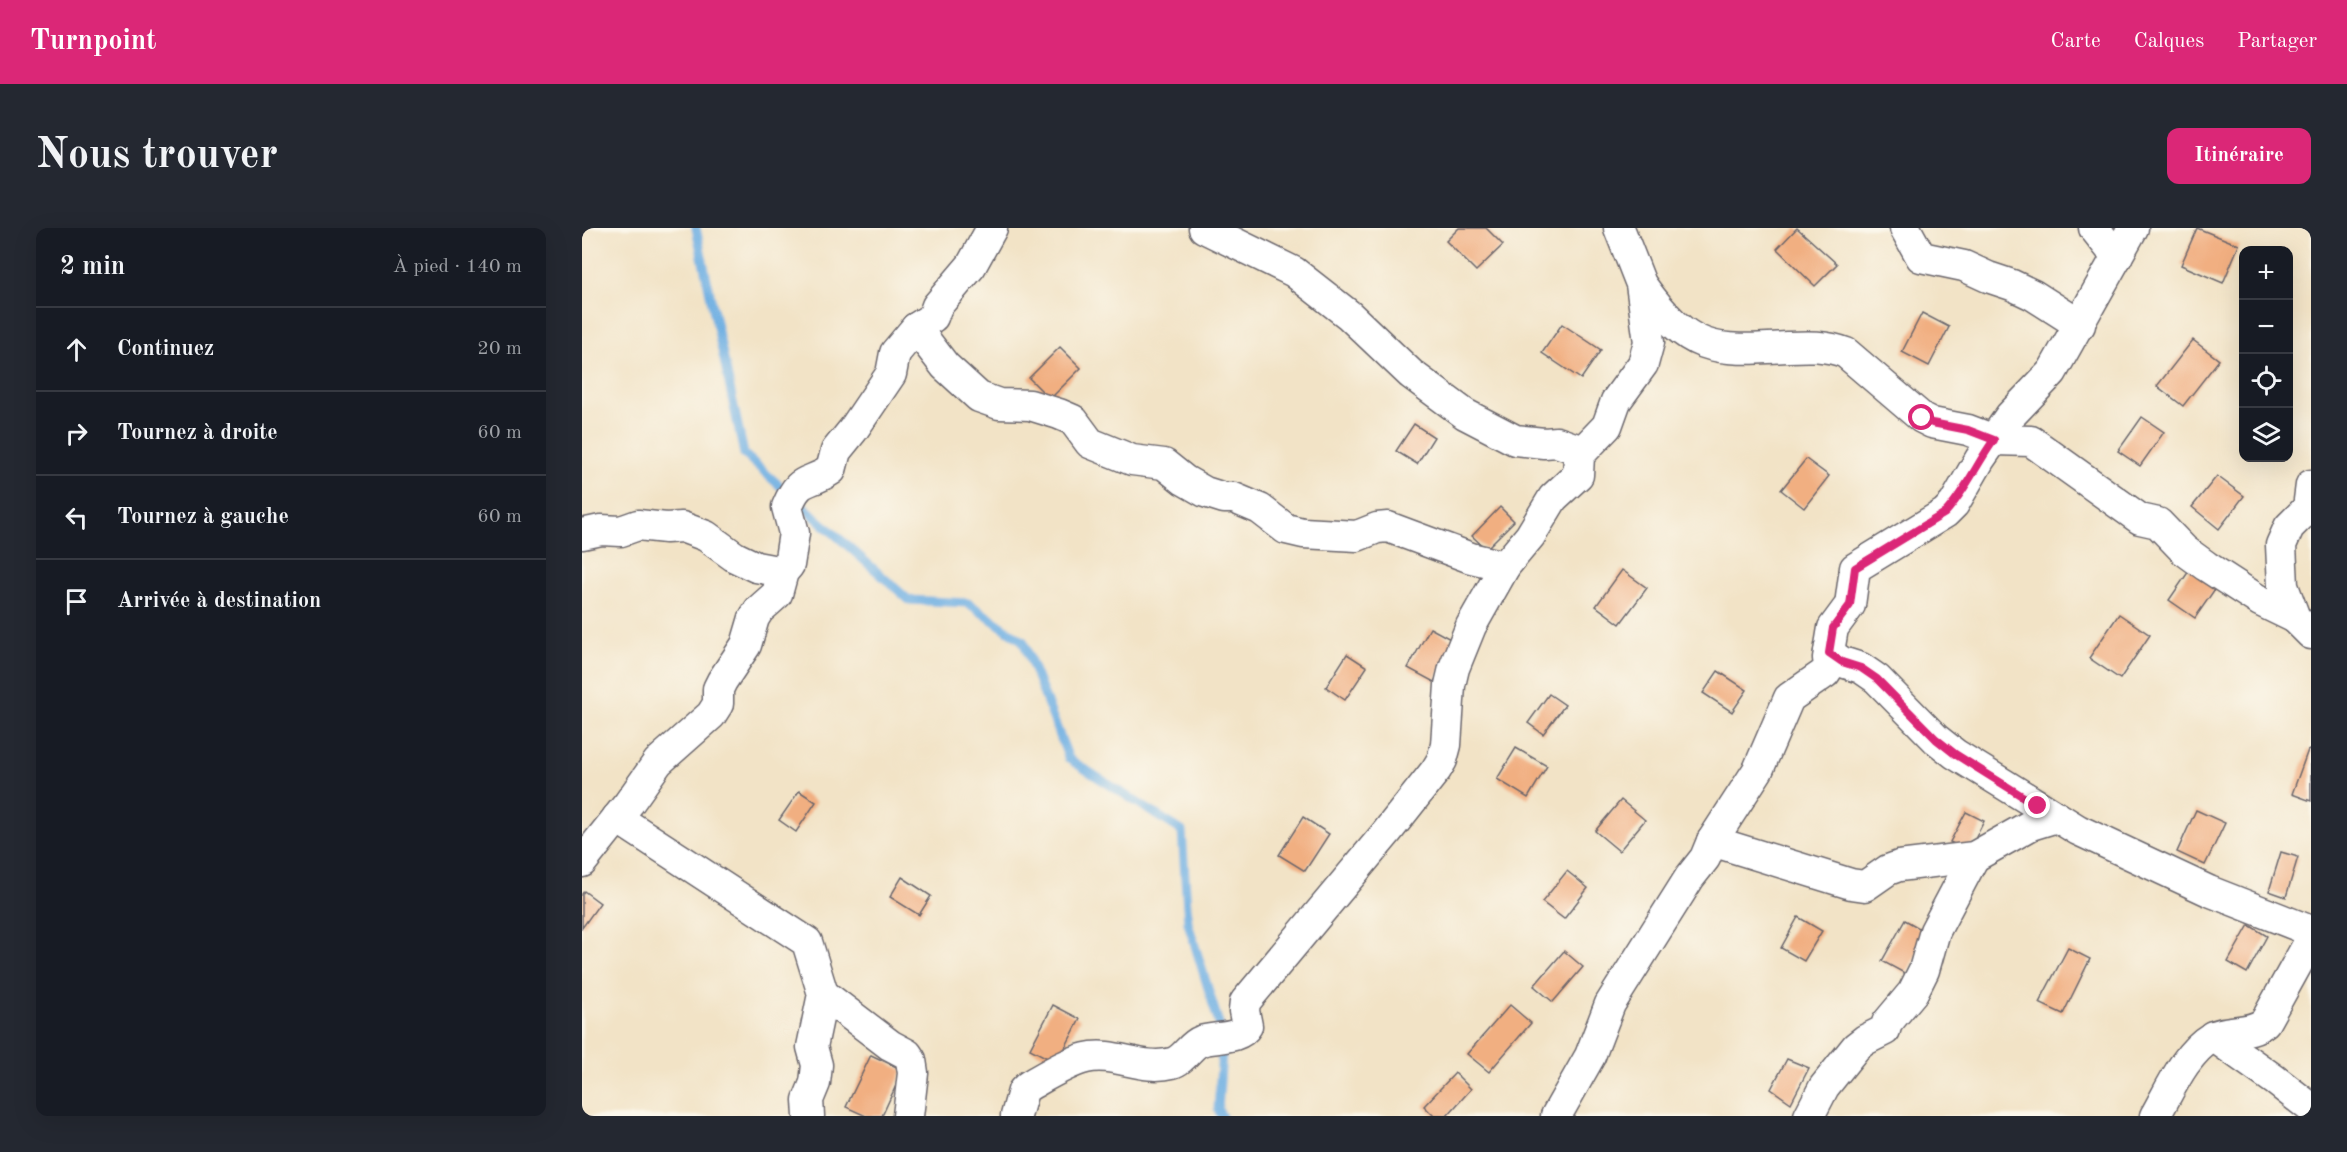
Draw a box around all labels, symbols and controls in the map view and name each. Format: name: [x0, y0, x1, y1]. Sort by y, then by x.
text: Turnpoint: [30, 28, 157, 56]
text: Carte: [2051, 31, 2101, 52]
text: Calques: [2134, 31, 2204, 52]
text: Partager: [2237, 31, 2317, 52]
button: Itinéraire: [2167, 128, 2311, 184]
text: Nous trouver: [36, 135, 278, 177]
map controls: [2239, 246, 2293, 462]
button: +: [2239, 246, 2293, 300]
text: 2 min: [60, 254, 125, 280]
text: À pied · 140 m: [393, 257, 522, 277]
button: −: [2239, 300, 2293, 354]
icon: ahead: [60, 333, 93, 366]
text: Continuez: [117, 338, 214, 360]
text: 20 m: [477, 339, 522, 359]
button: locate: [2239, 354, 2293, 408]
route start: [1908, 404, 1934, 430]
button: layers: [2239, 408, 2293, 462]
icon: right: [60, 417, 93, 450]
text: Tournez à droite: [117, 422, 278, 444]
text: 60 m: [477, 423, 522, 443]
icon: left: [60, 501, 93, 534]
text: Tournez à gauche: [117, 506, 289, 528]
text: 60 m: [477, 507, 522, 527]
icon: arrive: [60, 585, 93, 618]
text: Arrivée à destination: [117, 590, 321, 612]
route end: [2024, 792, 2050, 818]

